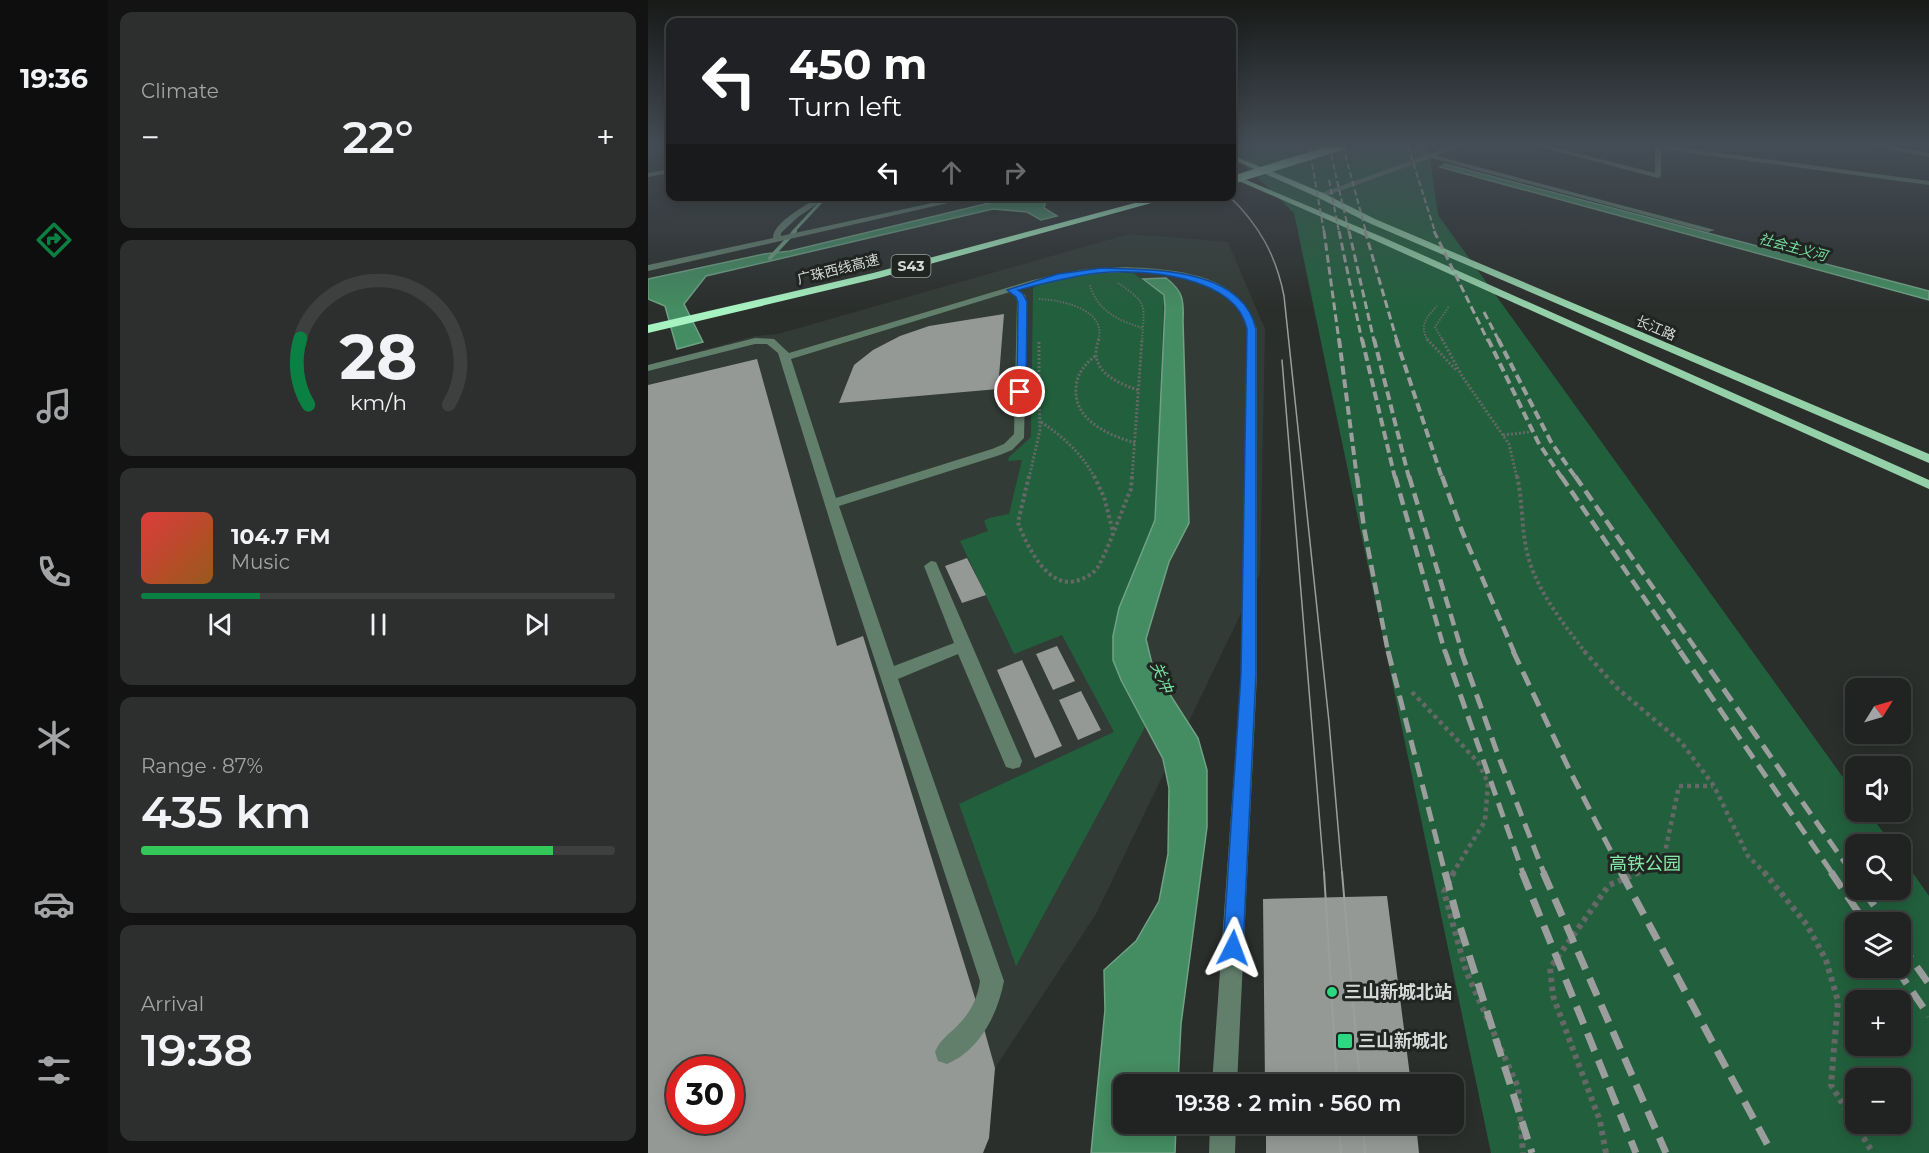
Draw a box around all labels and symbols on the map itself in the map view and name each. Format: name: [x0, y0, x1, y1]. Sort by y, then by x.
water label: 社会主义河: [1757, 229, 1832, 266]
street label: 广珠西线高速: [795, 250, 881, 288]
road number: S43: [892, 255, 930, 277]
street label: 长江路: [1633, 312, 1679, 344]
pin: [994, 366, 1045, 417]
water label: 关冲: [1147, 659, 1177, 697]
north arrow: [1845, 678, 1911, 744]
park label: 高铁公园: [1609, 853, 1681, 875]
position arrow: [1201, 916, 1265, 980]
place label: 三山新城北站: [1344, 981, 1452, 1003]
marker: 三山新城北站: [1325, 985, 1339, 999]
place label: 三山新城北: [1358, 1030, 1448, 1052]
marker: 三山新城北: [1336, 1032, 1354, 1050]
speed limit sign: 30: [666, 1056, 744, 1134]

